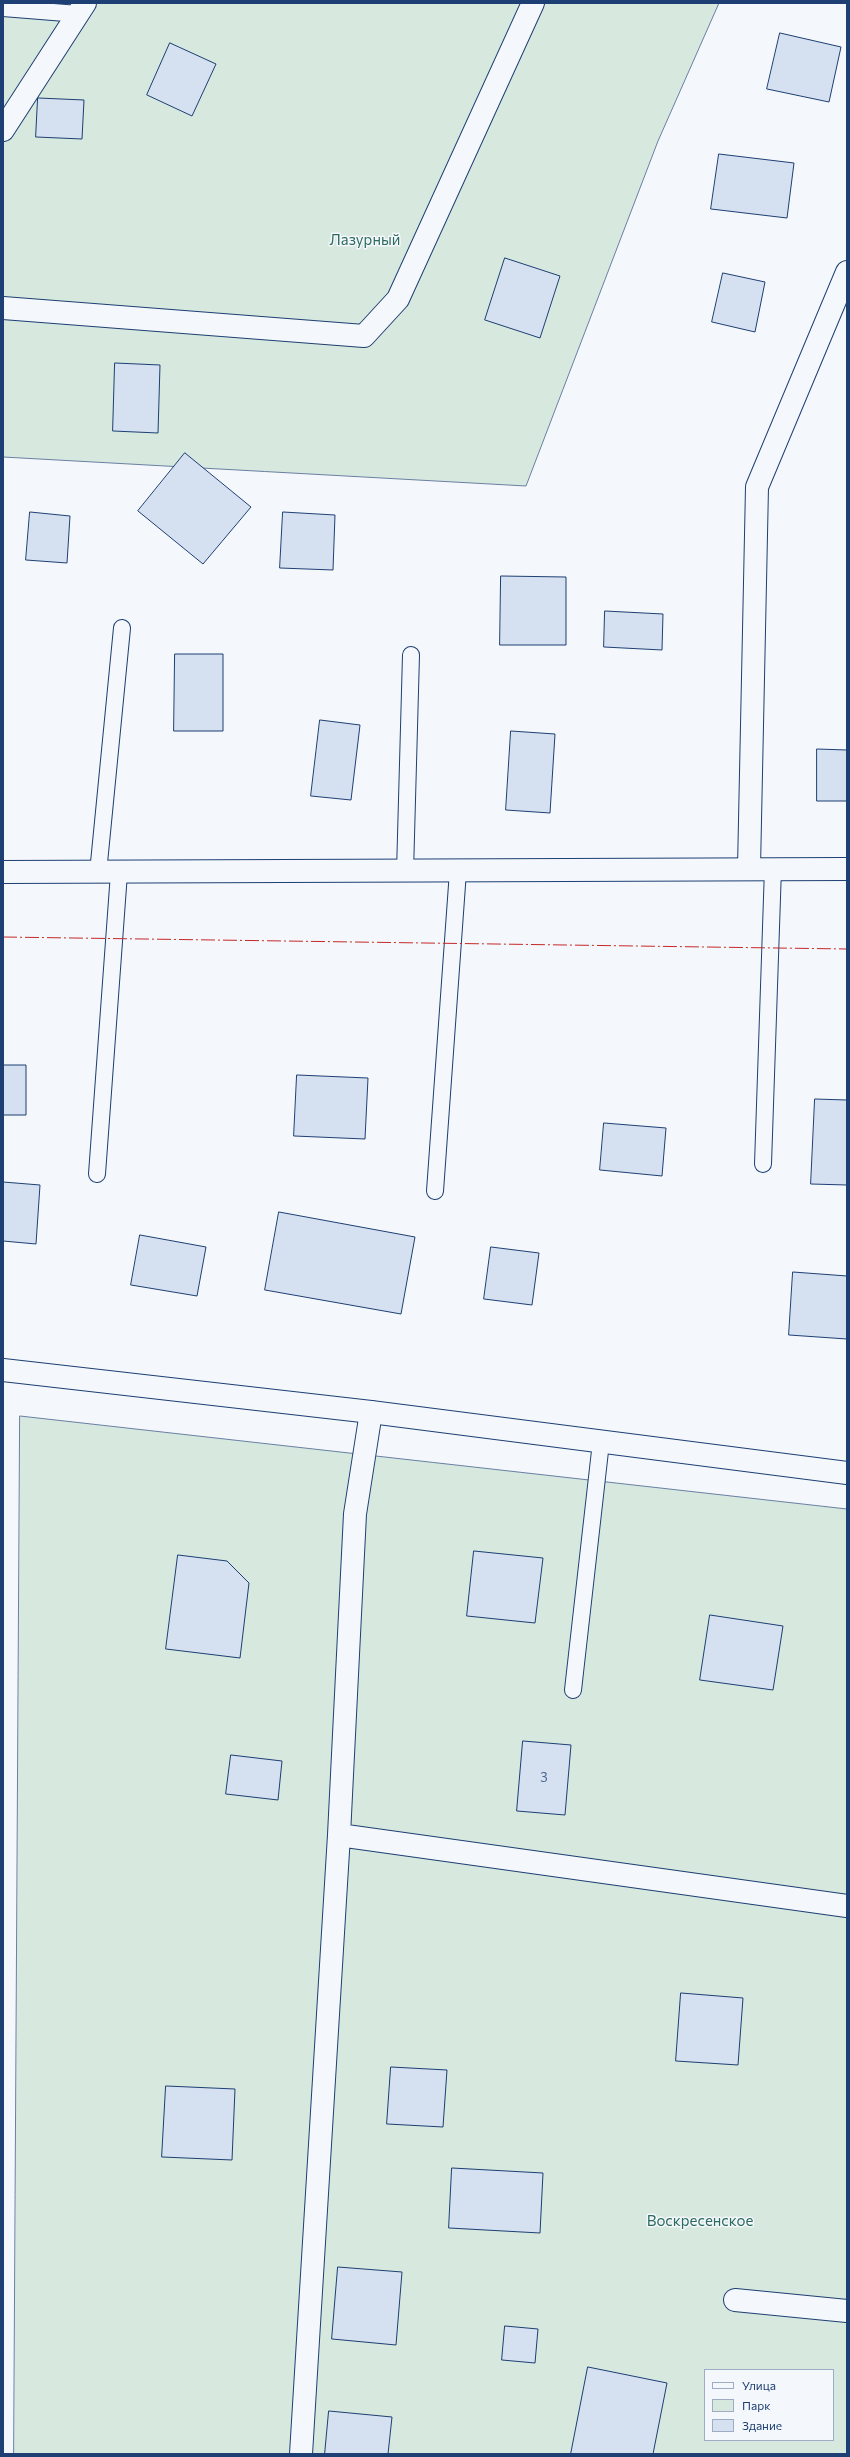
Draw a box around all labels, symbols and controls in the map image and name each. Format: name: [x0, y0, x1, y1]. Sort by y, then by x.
park label: Лазурный: [330, 231, 400, 249]
house number: 3: [540, 1770, 548, 1786]
park label: Воскресенское: [647, 2212, 753, 2230]
legend: [704, 2369, 834, 2441]
text: Улица: [742, 2378, 776, 2392]
text: Парк: [742, 2398, 771, 2412]
text: Здание: [742, 2418, 782, 2432]

